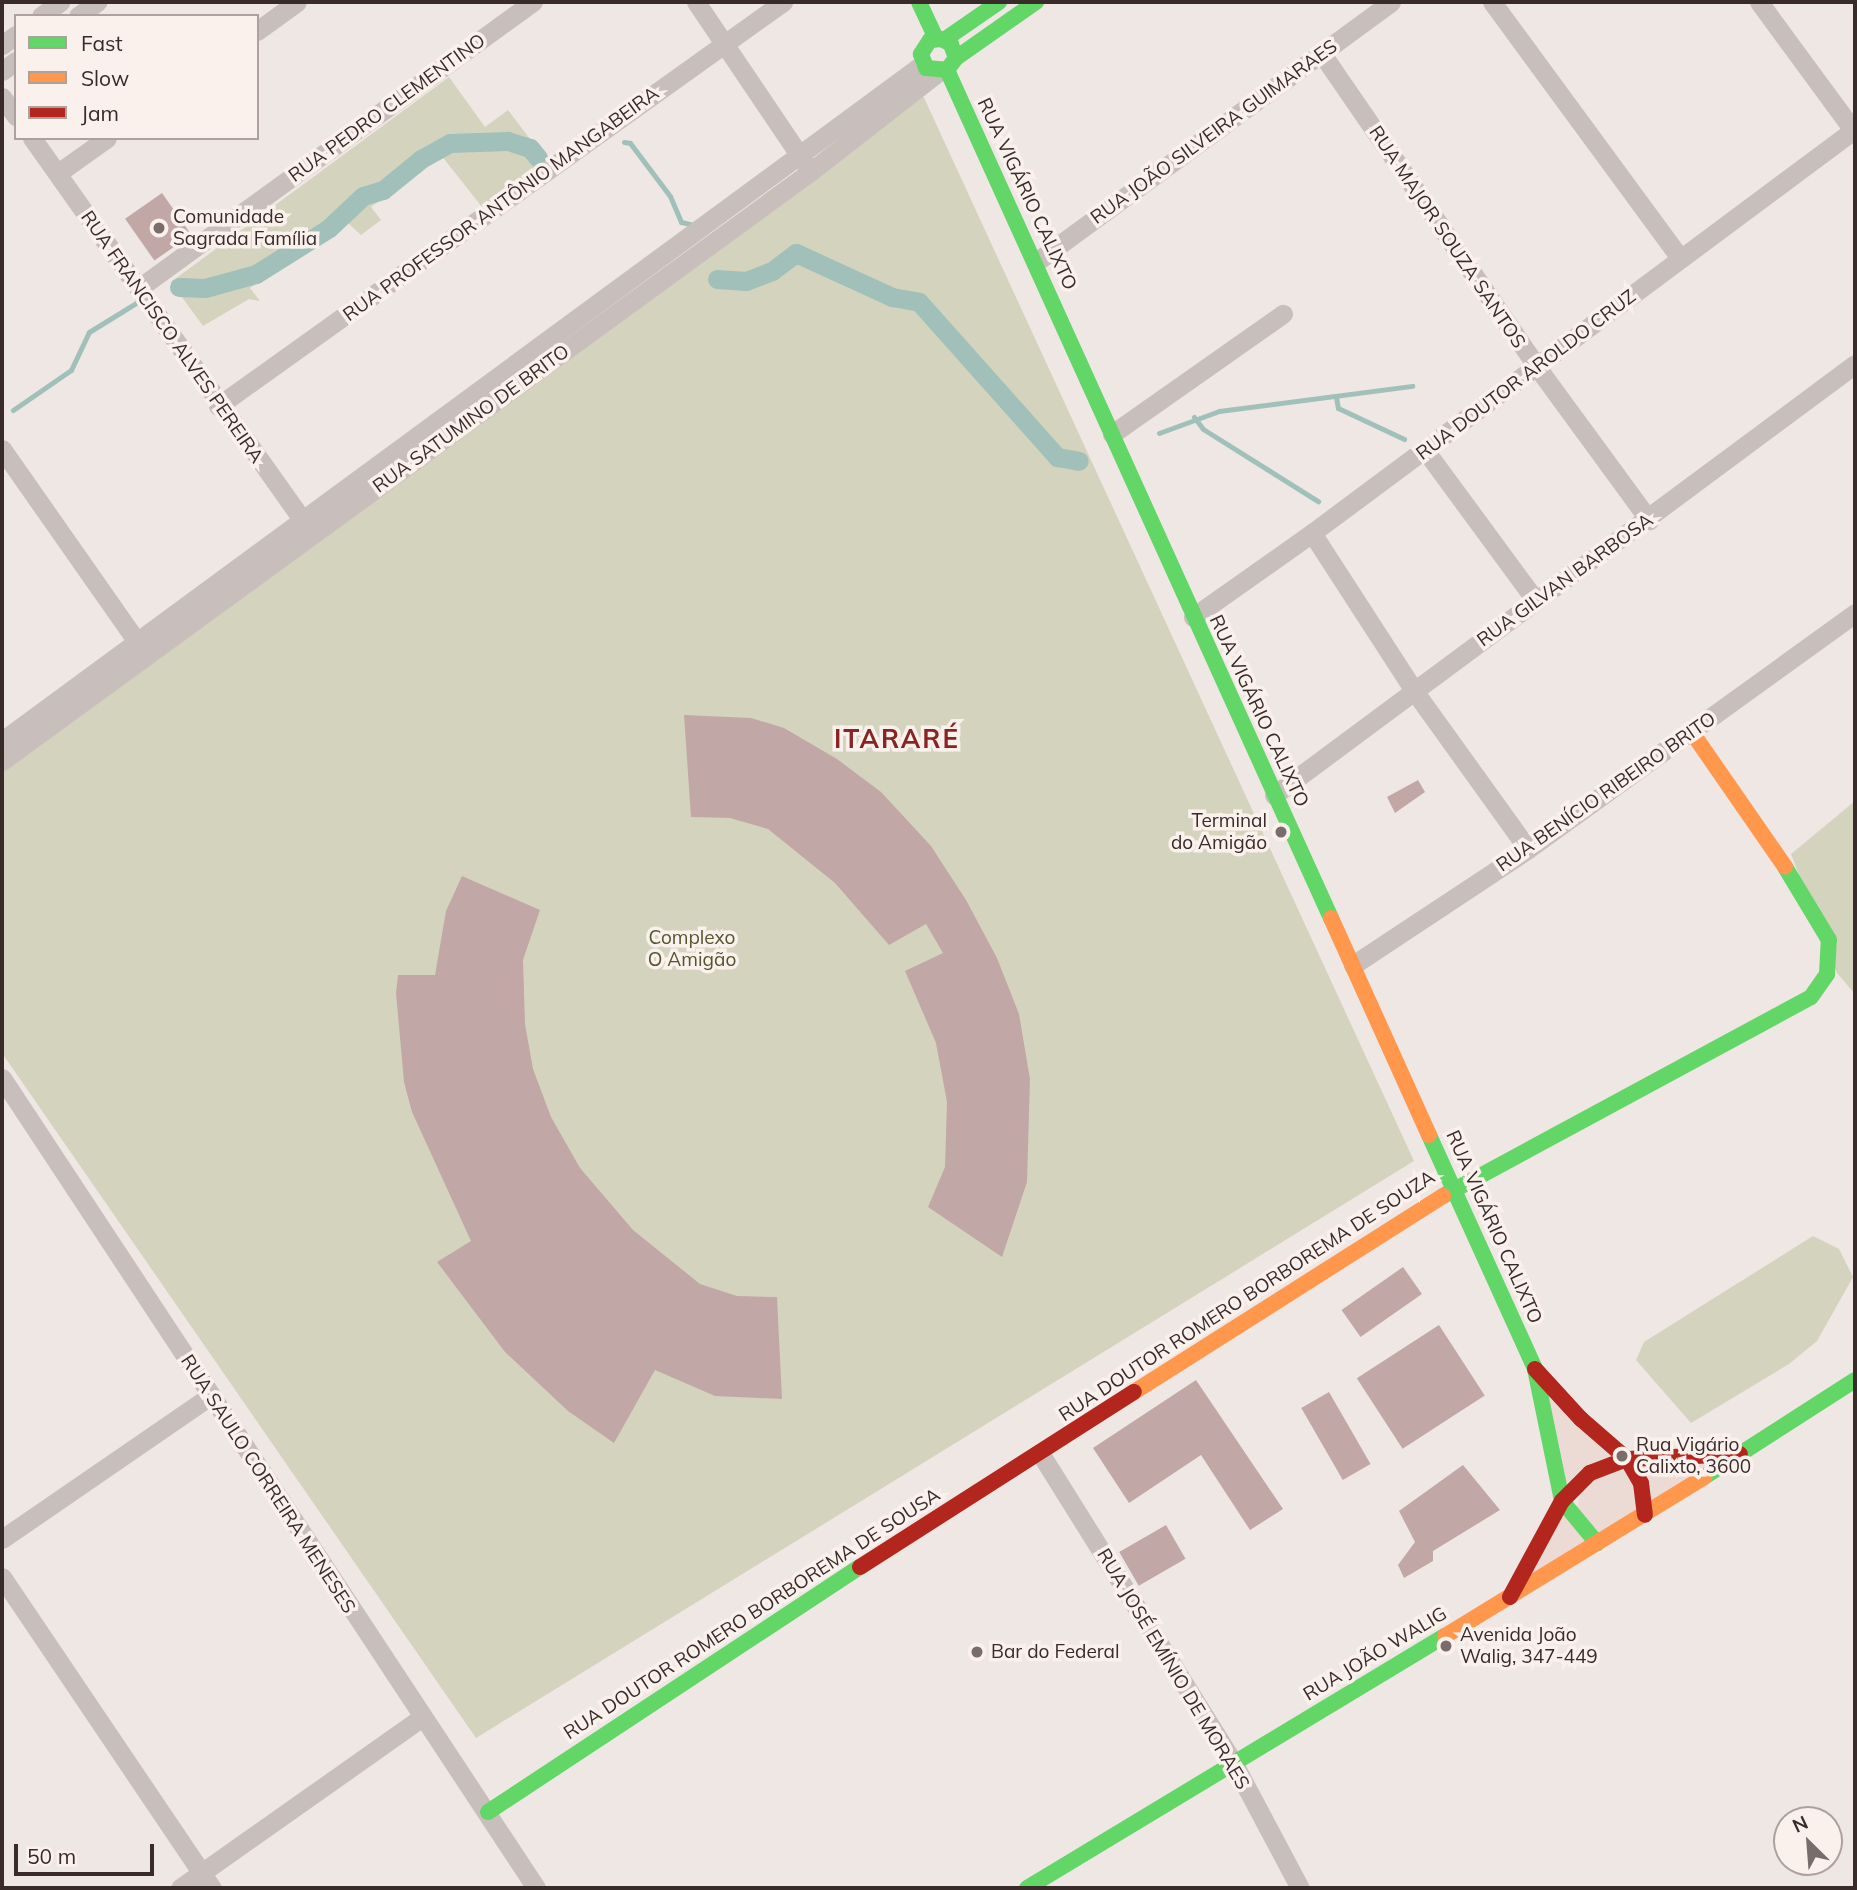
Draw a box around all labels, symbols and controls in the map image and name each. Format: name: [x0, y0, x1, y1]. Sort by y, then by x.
legend: [14, 14, 259, 140]
street label: RUA PEDRO CLEMENTINO: [284, 29, 490, 187]
text: Fast: [81, 30, 123, 56]
street label: RUA JOÃO SILVEIRA GUIMARAES: [1086, 35, 1342, 229]
text: Slow: [81, 65, 129, 91]
street label: RUA PROFESSOR ANTÔNIO MANGABEIRA: [339, 82, 663, 326]
street label: RUA VIGÁRIO CALIXTO: [972, 94, 1082, 294]
text: Jam: [81, 100, 119, 126]
street label: RUA MAJOR SOUZA SANTOS: [1364, 122, 1530, 352]
street label: RUA FRANCISCO ALVES PEREIRA: [76, 206, 268, 468]
place label: Comunidade Sagrada Família: [173, 206, 317, 250]
marker: Comunidade Sagrada Família: [151, 220, 167, 236]
street label: RUA DOUTOR AROLDO CRUZ: [1412, 285, 1640, 465]
street label: RUA SATUMINO DE BRITO: [368, 340, 574, 498]
street label: RUA GILVAN BARBOSA: [1473, 509, 1657, 651]
street label: RUA VIGÁRIO CALIXTO: [1204, 611, 1314, 811]
street label: RUA BENÍCIO RIBEIRO BRITO: [1492, 707, 1720, 877]
district label: ITARARÉ: [835, 723, 959, 755]
place label: Terminal do Amigão: [1171, 810, 1267, 854]
marker: Terminal do Amigão: [1273, 824, 1289, 840]
park label: Complexo O Amigão: [648, 927, 736, 971]
street label: RUA VIGÁRIO CALIXTO: [1441, 1127, 1547, 1327]
street label: RUA DOUTOR ROMERO BORBOREMA DE SOUZA: [1055, 1166, 1439, 1426]
street label: RUA SAULO CORREIRA MENESES: [176, 1351, 360, 1617]
place label: Rua Vigário Calixto, 3600: [1636, 1434, 1751, 1478]
marker: Rua Vigário Calixto, 3600: [1614, 1448, 1630, 1464]
street label: RUA DOUTOR ROMERO BORBOREMA DE SOUSA: [560, 1483, 944, 1745]
street label: RUA JOSÉ EMÍNIO DE MORAES: [1092, 1544, 1254, 1794]
street label: RUA JOÃO WALIG: [1299, 1602, 1451, 1706]
place label: Avenida João Walig, 347-449: [1460, 1624, 1598, 1668]
marker: Avenida João Walig, 347-449: [1438, 1638, 1454, 1654]
place label: Bar do Federal: [991, 1641, 1119, 1663]
marker: Bar do Federal: [969, 1644, 985, 1660]
north arrow: [1773, 1806, 1843, 1876]
text: N: [1788, 1810, 1812, 1838]
scale bar: [18, 1830, 158, 1874]
text: 50 m: [27, 1843, 76, 1869]

